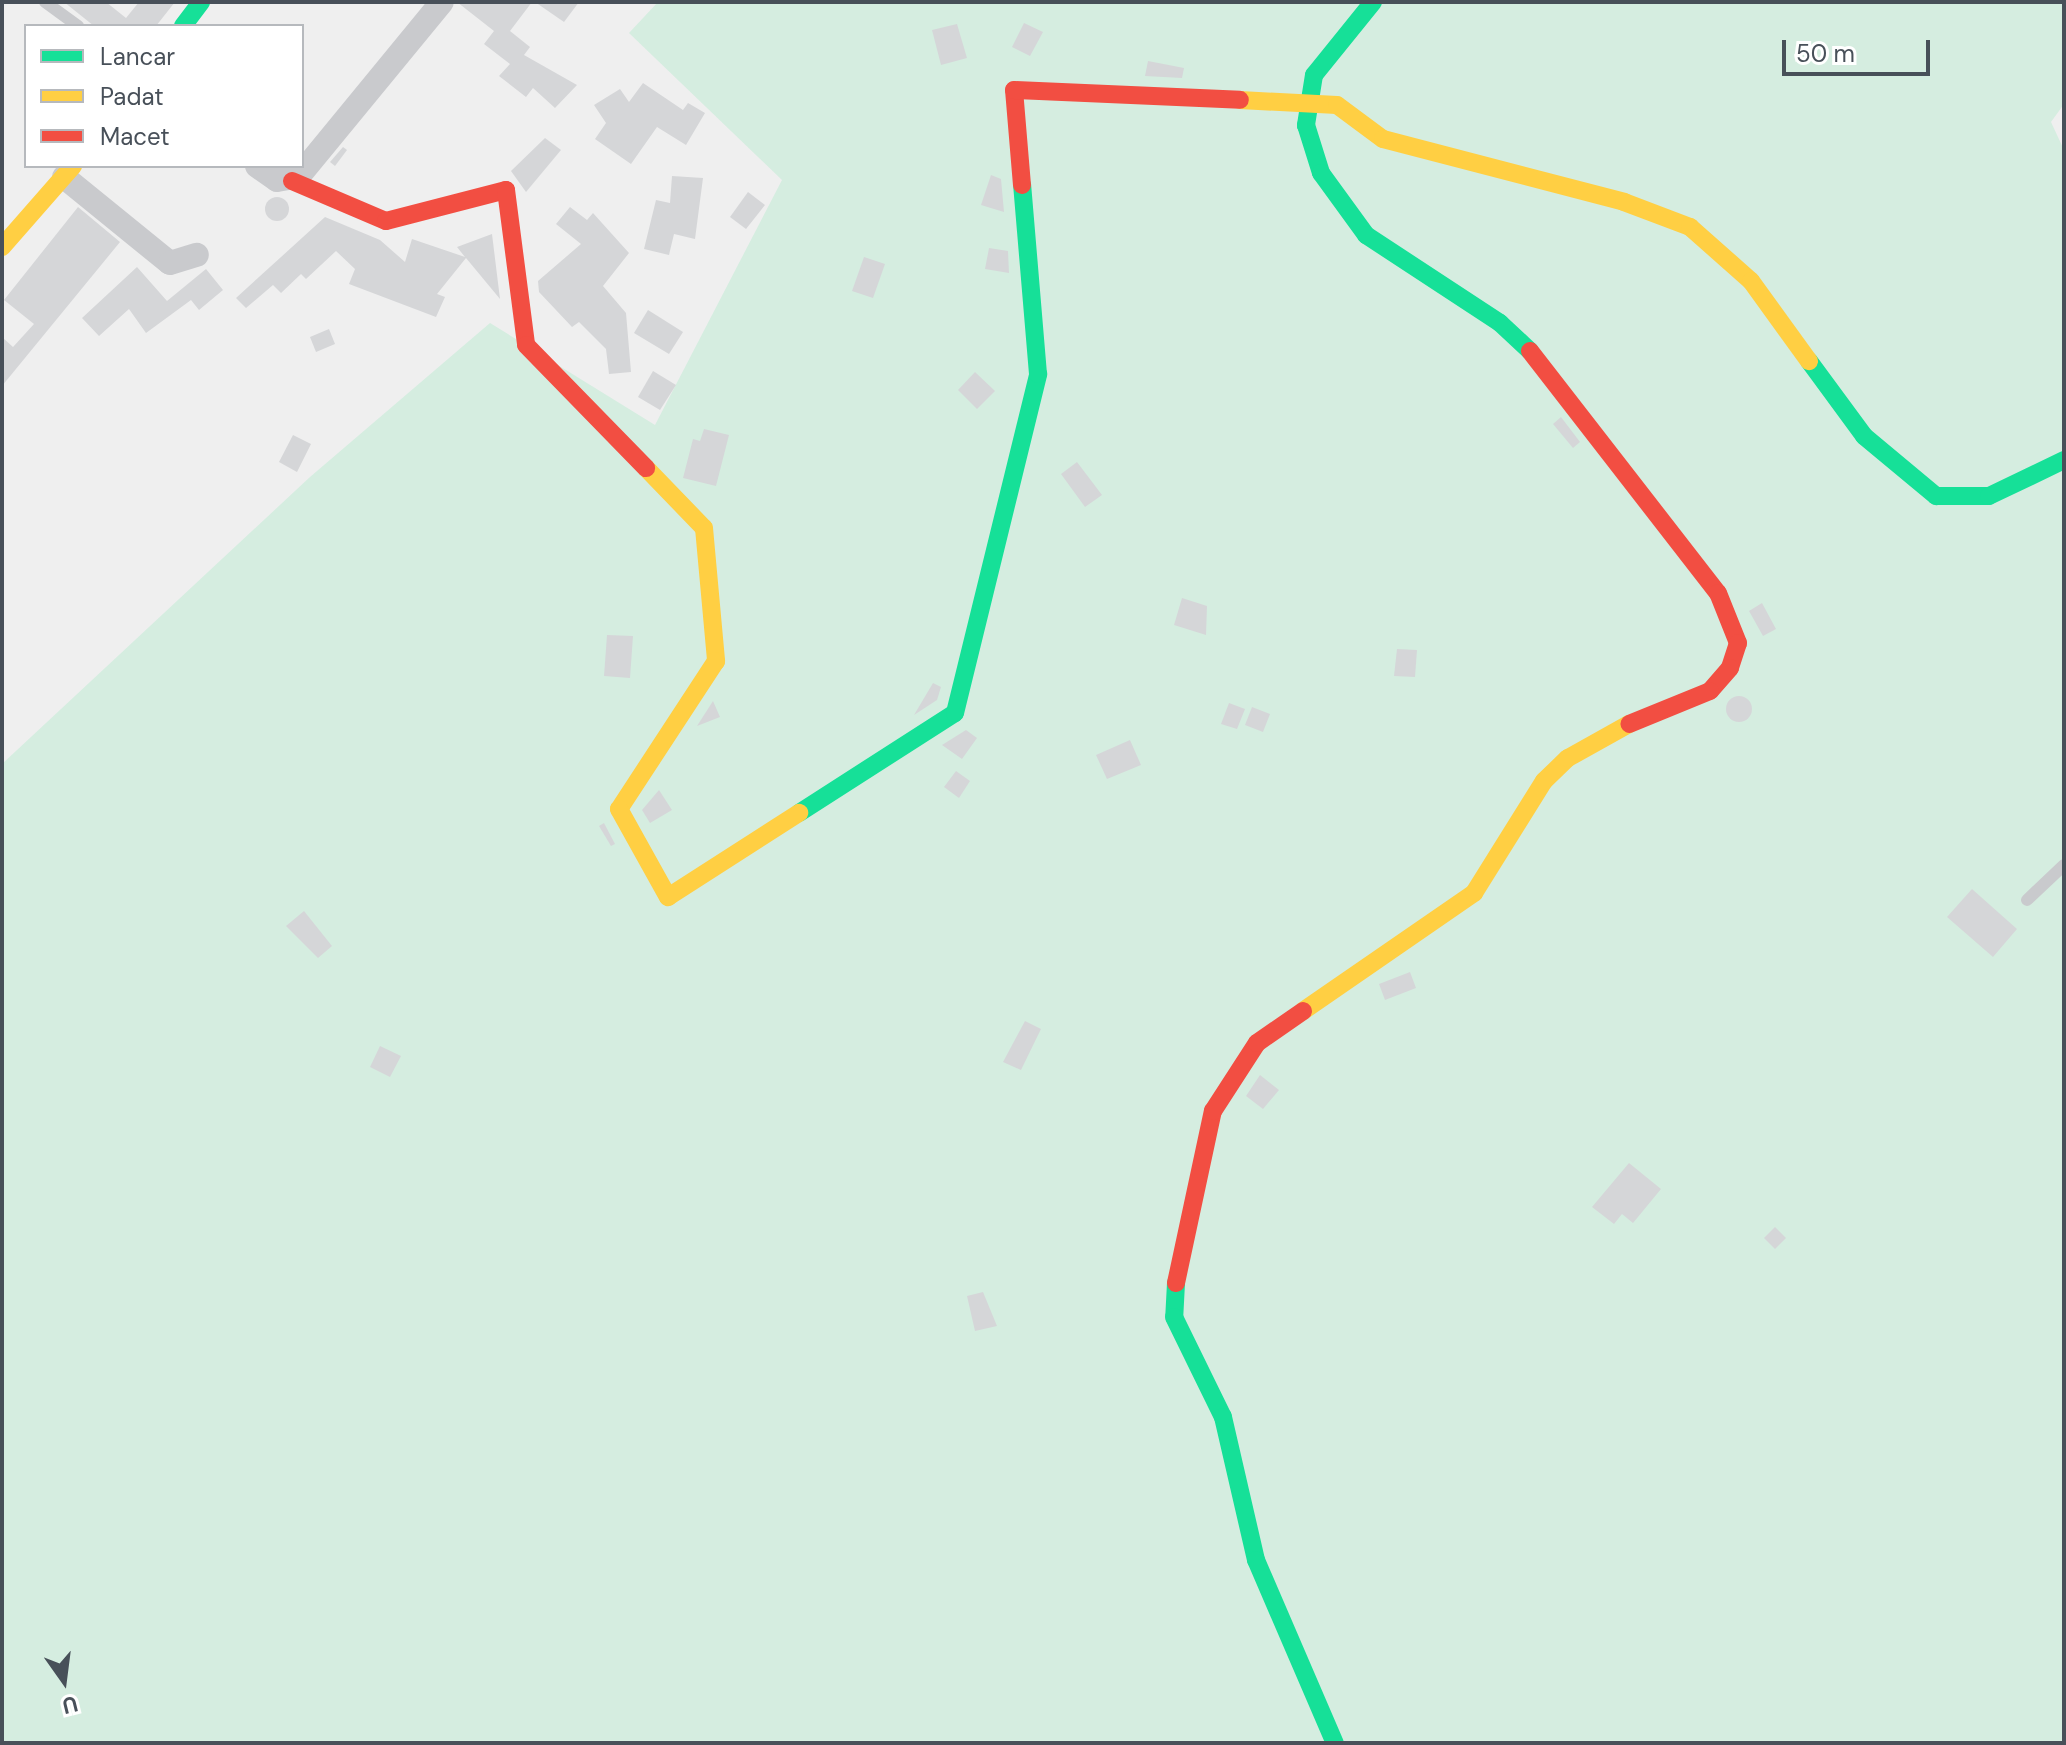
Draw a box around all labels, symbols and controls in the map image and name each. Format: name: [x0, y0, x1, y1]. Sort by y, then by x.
legend: [24, 24, 304, 168]
scale bar: [1786, 24, 1934, 74]
text: 50 m: [1796, 38, 1855, 69]
text: Lancar: [100, 41, 175, 72]
text: Padat: [100, 81, 164, 112]
text: Macet: [100, 121, 170, 152]
north arrow: [24, 1641, 104, 1721]
text: U: [59, 1689, 81, 1721]

